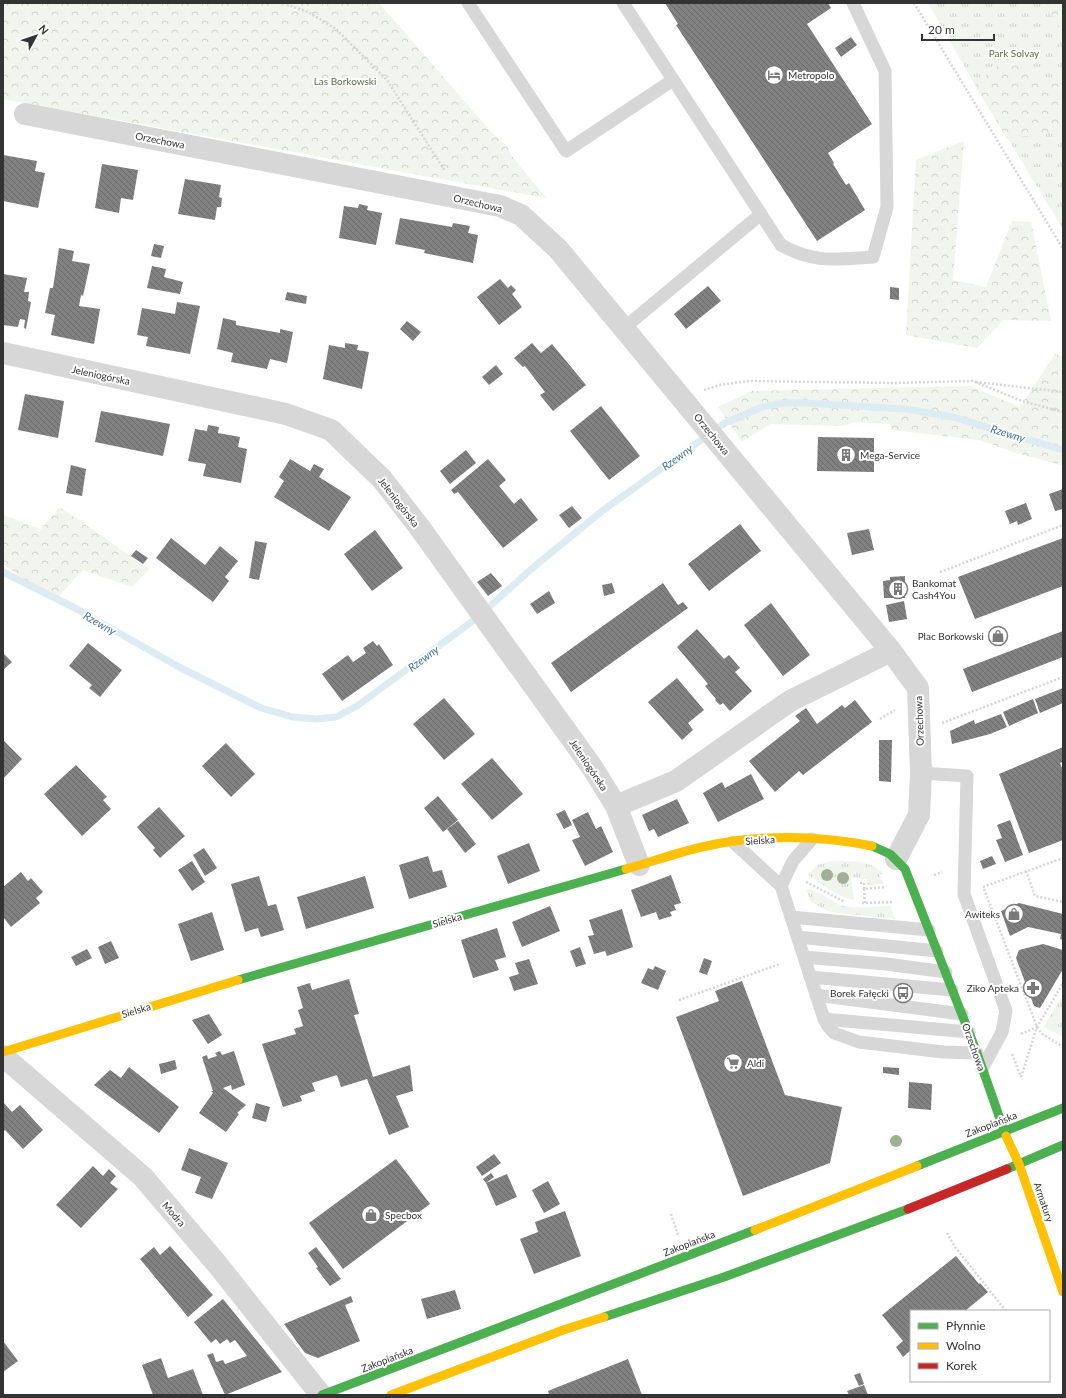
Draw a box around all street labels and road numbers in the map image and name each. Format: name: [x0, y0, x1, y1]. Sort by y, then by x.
street label: Orzechowa: [134, 129, 186, 151]
street label: Orzechowa: [452, 192, 504, 214]
street label: Jeleniogórska: [71, 363, 131, 387]
street label: Orzechowa: [692, 411, 732, 457]
street label: Jeleniogórska: [376, 475, 422, 529]
street label: Orzechowa: [912, 696, 926, 746]
street label: Jeleniogórska: [567, 737, 611, 793]
street label: Sielska: [745, 833, 775, 847]
street label: Sielska: [431, 910, 463, 930]
street label: Sielska: [120, 1000, 152, 1020]
street label: Orzechowa: [960, 1021, 988, 1073]
street label: Zakopiańska: [963, 1109, 1019, 1139]
street label: Armatury: [1032, 1180, 1057, 1224]
street label: Modra: [160, 1199, 188, 1229]
street label: Zakopiańska: [661, 1228, 717, 1258]
street label: Zakopiańska: [359, 1344, 415, 1374]

